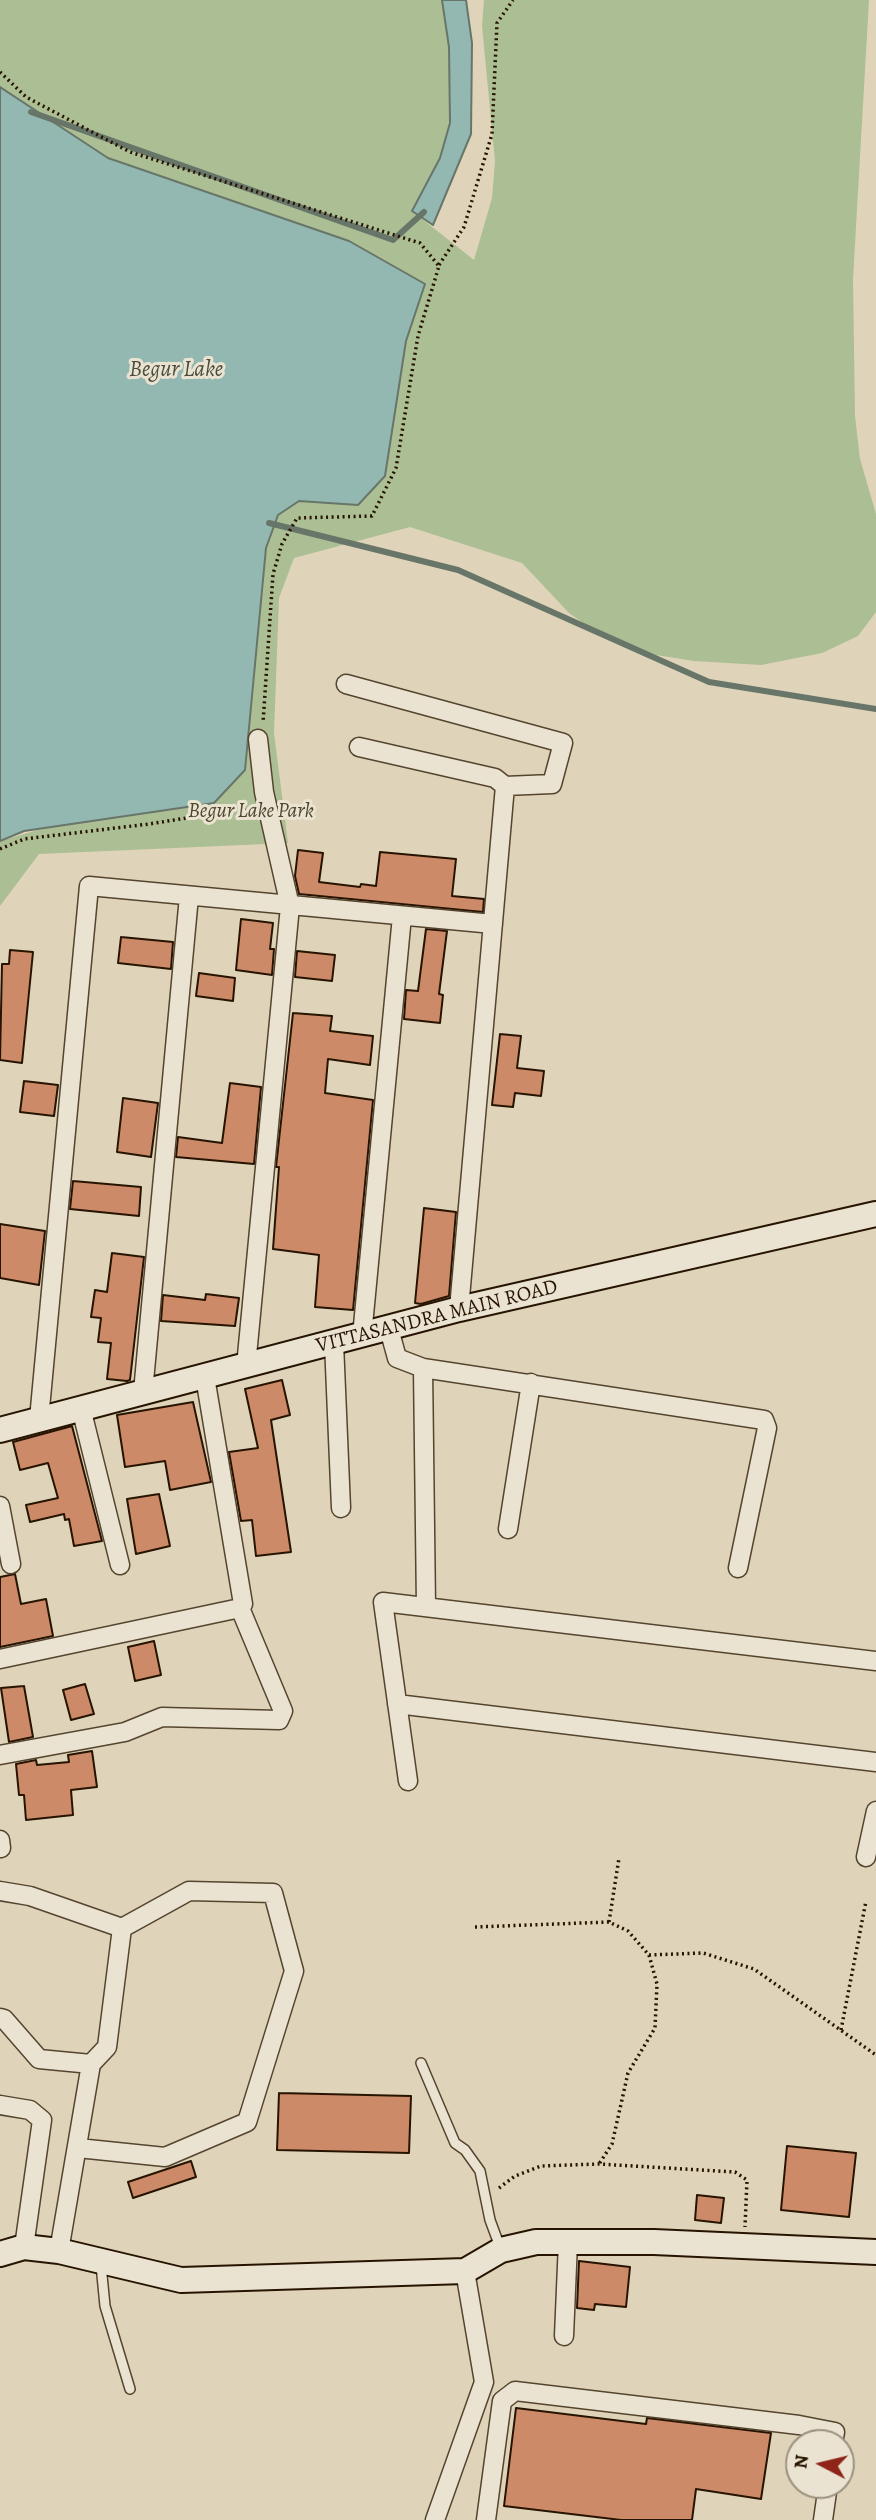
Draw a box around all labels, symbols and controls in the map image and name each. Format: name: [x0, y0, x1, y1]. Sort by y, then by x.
water label: Begur Lake: [129, 356, 223, 384]
park label: Begur Lake Park: [188, 799, 314, 825]
street label: VITTASANDRA MAIN ROAD: [314, 1275, 560, 1359]
north arrow: [785, 2429, 855, 2499]
text: N: [787, 2453, 815, 2470]

